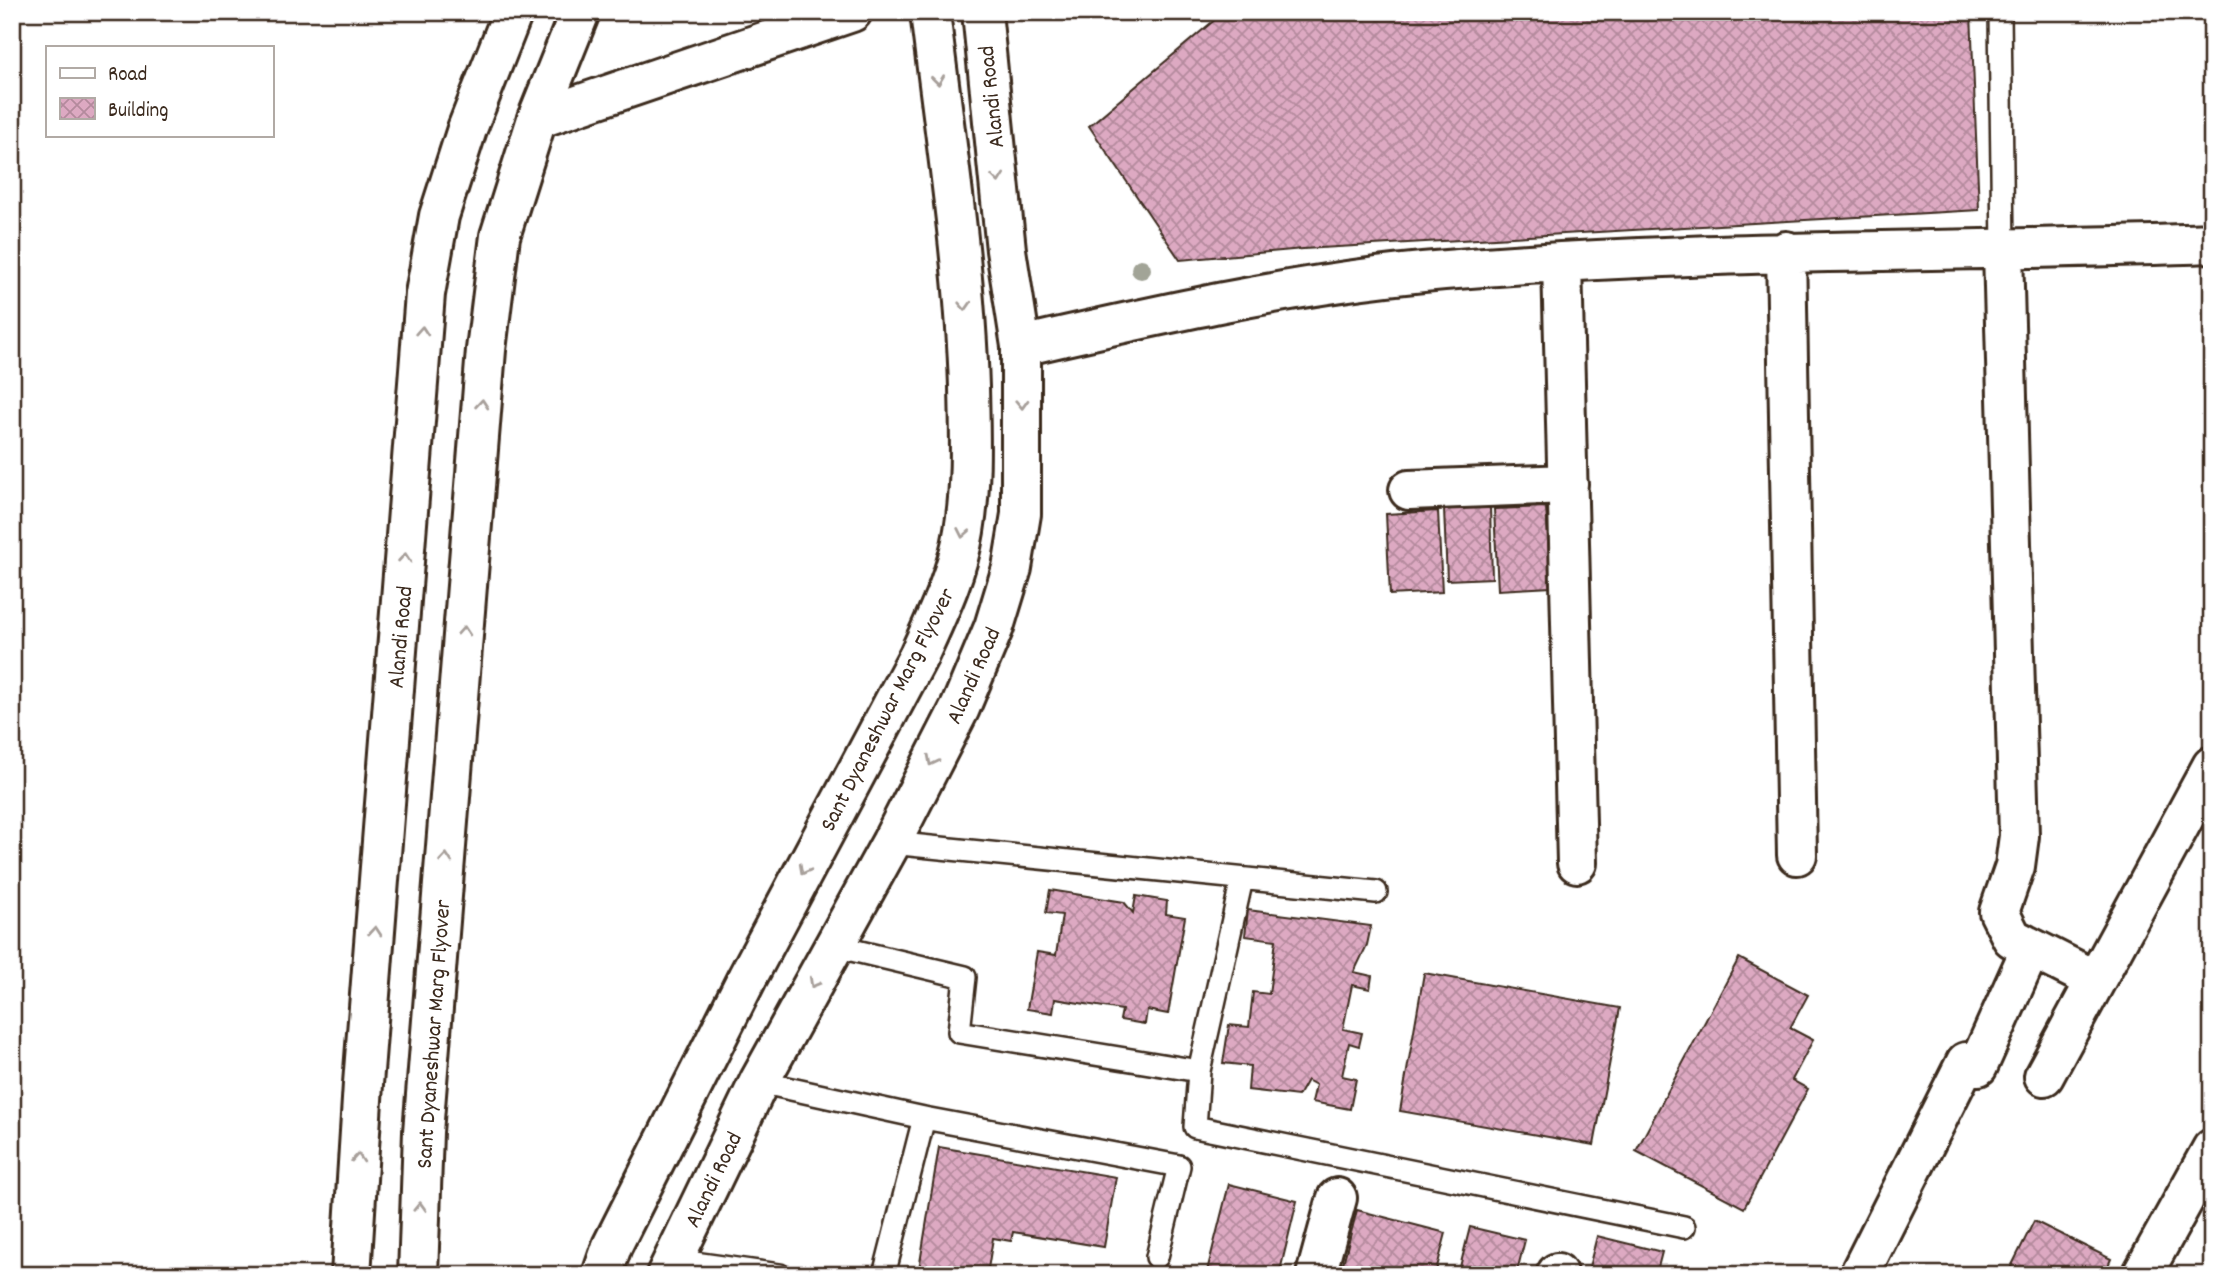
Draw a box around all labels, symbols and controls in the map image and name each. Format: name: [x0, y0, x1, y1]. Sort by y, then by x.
street label: Alandi Road: [972, 44, 1015, 149]
legend: [46, 46, 273, 136]
text: Road: [108, 61, 147, 91]
one-way arrow: [931, 74, 946, 86]
text: Building: [108, 97, 168, 127]
one-way arrow: [991, 172, 1006, 183]
one-way arrow: [958, 301, 973, 312]
one-way arrow: [414, 325, 429, 336]
one-way arrow: [474, 398, 489, 409]
one-way arrow: [1015, 398, 1030, 409]
one-way arrow: [956, 527, 971, 539]
one-way arrow: [397, 552, 412, 563]
street label: Sant Dyaneshwar Marg Flyover: [813, 583, 965, 838]
street label: Alandi Road: [382, 585, 423, 690]
street label: Alandi Road: [939, 623, 1011, 730]
one-way arrow: [456, 625, 471, 636]
one-way arrow: [927, 754, 941, 766]
one-way arrow: [438, 852, 453, 863]
one-way arrow: [799, 863, 813, 876]
street label: Sant Dyaneshwar Marg Flyover: [410, 898, 461, 1170]
one-way arrow: [367, 925, 382, 936]
one-way arrow: [809, 976, 822, 989]
street label: Alandi Road: [678, 1127, 752, 1234]
one-way arrow: [350, 1152, 365, 1163]
one-way arrow: [413, 1201, 428, 1212]

